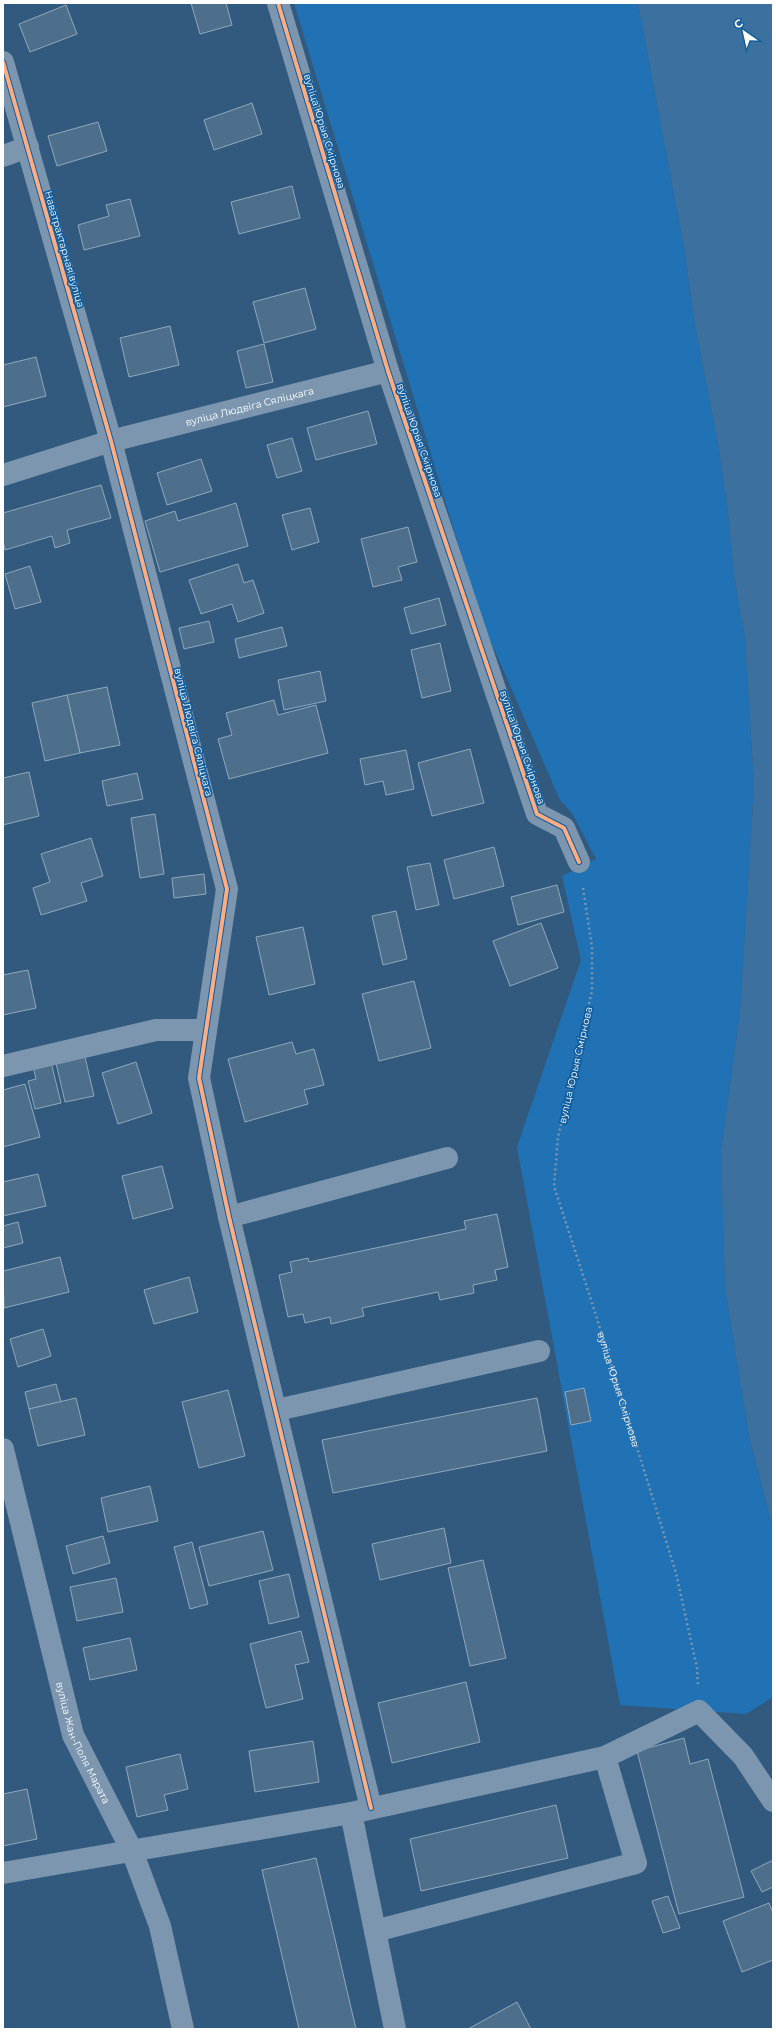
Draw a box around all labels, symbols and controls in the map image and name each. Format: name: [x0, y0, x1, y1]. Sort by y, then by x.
north arrow: [724, 12, 764, 52]
text: С: [731, 16, 746, 32]
street label: вуліца Юрыя Смірнова: [301, 72, 348, 190]
street label: Наватрактарная вуліца: [42, 189, 87, 309]
street label: вуліца Юрыя Смірнова: [394, 381, 445, 499]
street label: вуліца Людвіга Сяліцкага: [184, 384, 315, 429]
street label: вуліца Людвіга Сяліцкага: [171, 667, 216, 798]
street label: вуліца Юрыя Смірнова: [497, 688, 548, 806]
street label: вуліца Юрыя Смірнова: [556, 1005, 595, 1125]
street label: вуліца Юрыя Смірнова: [594, 1330, 642, 1448]
street label: вуліца Жан-Поля Марата: [53, 1680, 113, 1806]

